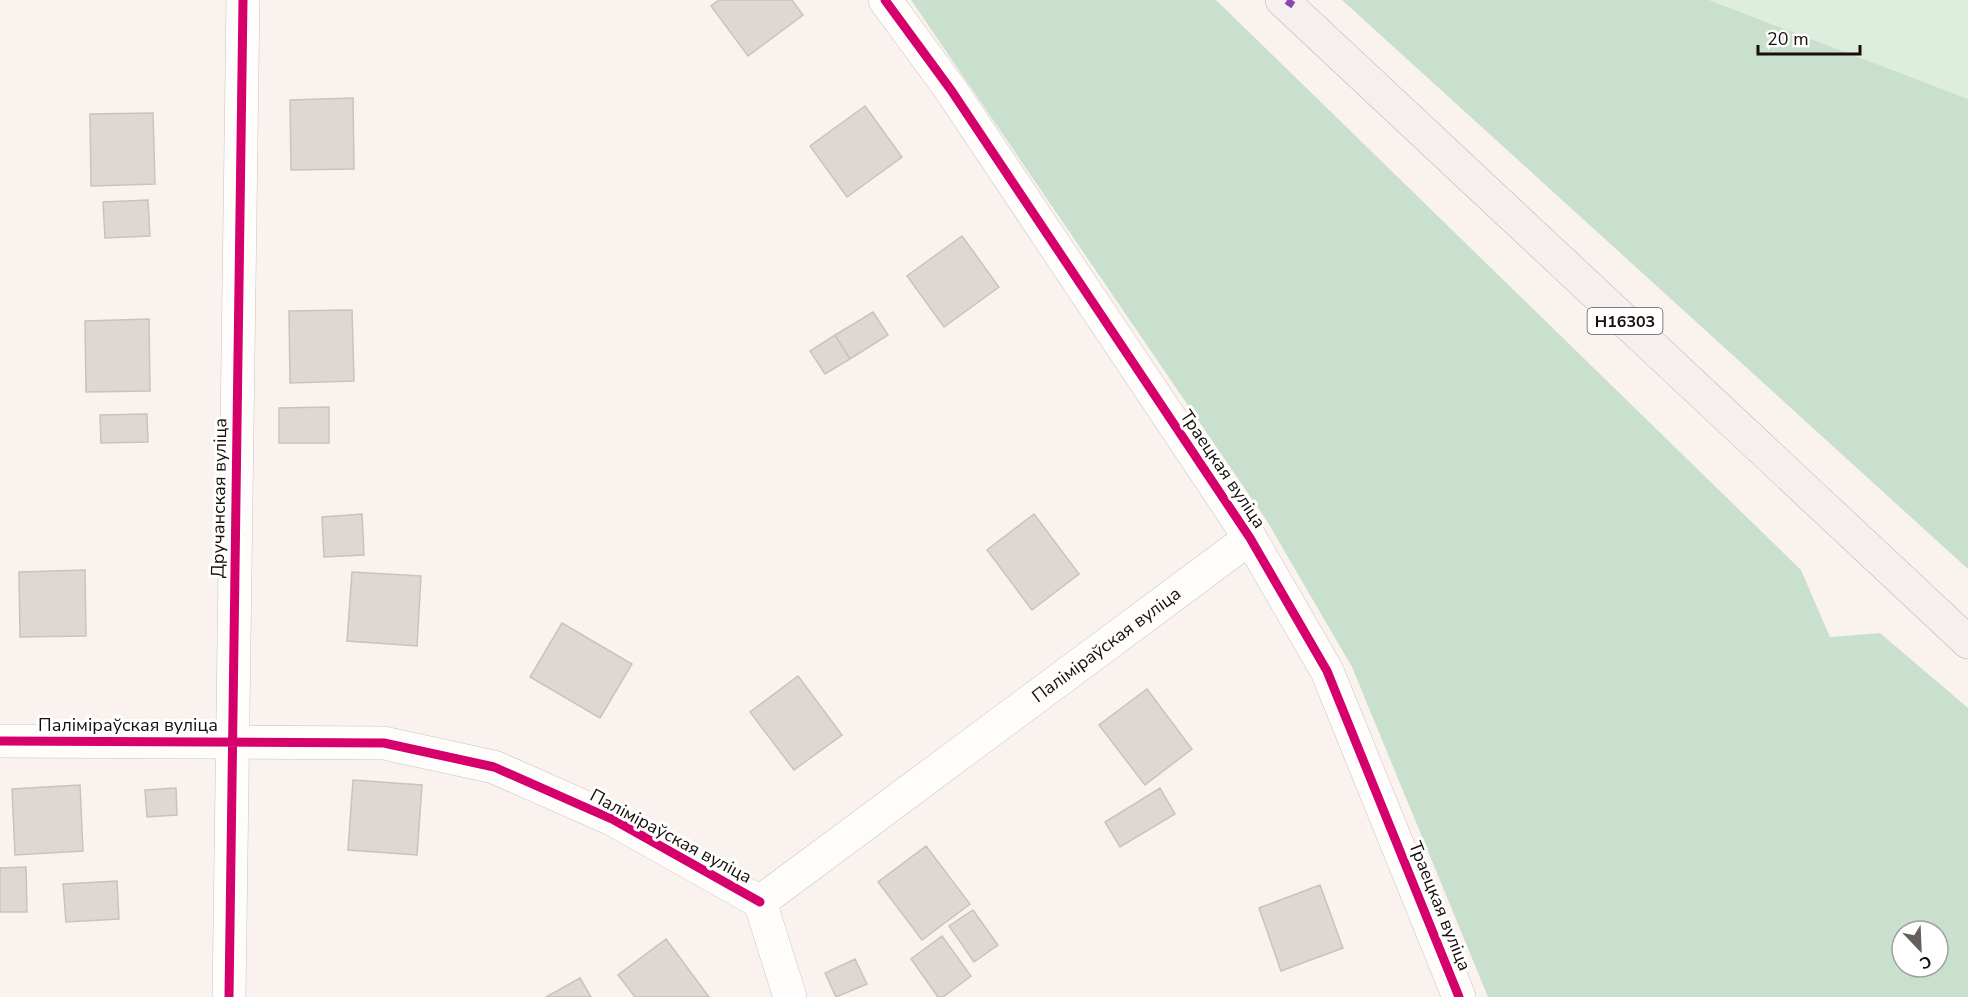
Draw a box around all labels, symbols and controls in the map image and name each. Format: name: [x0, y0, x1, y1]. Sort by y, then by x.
scale bar: [1758, 18, 1860, 56]
text: 20 m: [1767, 27, 1809, 51]
road number: Н16303: [1588, 308, 1662, 334]
street label: Траецкая вуліца: [1175, 405, 1271, 533]
street label: Дручанская вуліца: [206, 418, 232, 578]
street label: Паліміраўская вуліца: [1027, 581, 1186, 708]
street label: Паліміраўская вуліца: [38, 713, 218, 737]
street label: Паліміраўская вуліца: [586, 783, 756, 889]
street label: Траецкая вуліца: [1403, 838, 1477, 974]
north arrow: [1890, 919, 1950, 979]
text: С: [1916, 950, 1935, 974]

